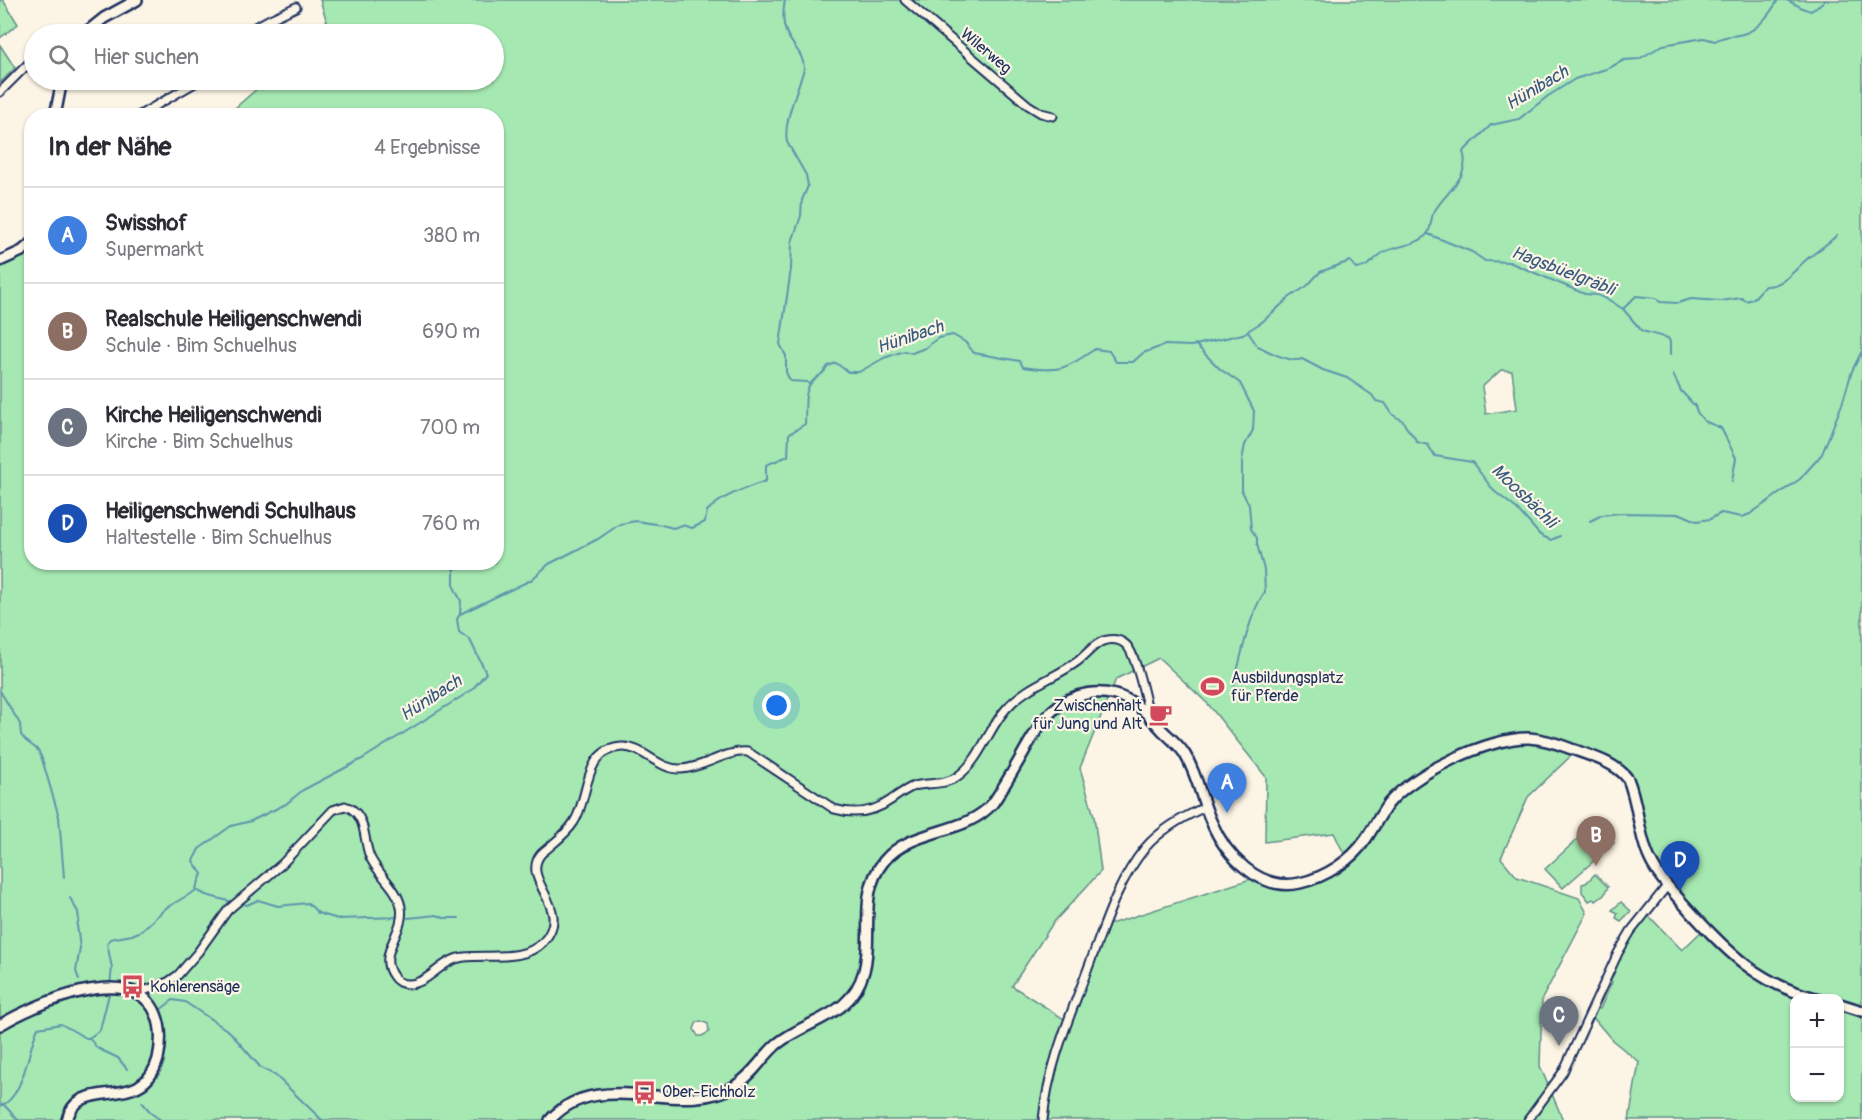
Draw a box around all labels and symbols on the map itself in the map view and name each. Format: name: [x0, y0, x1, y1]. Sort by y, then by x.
street label: Wilerweg: [956, 24, 1016, 78]
water label: Hünibach: [1502, 60, 1574, 116]
water label: Hagsbüelgräbli: [1508, 241, 1620, 302]
water label: Hünibach: [874, 314, 948, 359]
water label: Moosbächli: [1486, 459, 1564, 535]
place label: Ausbildungsplatz für Pferde: [1231, 668, 1344, 706]
water label: Hünibach: [396, 669, 467, 726]
sports icon: Ausbildungsplatz für Pferde: [1200, 674, 1226, 700]
your location: [762, 691, 791, 720]
place label: Zwischenhalt für Jung und Alt: [1033, 696, 1143, 734]
cafe icon: Zwischenhalt für Jung und Alt: [1147, 702, 1173, 728]
pin: A: [1208, 764, 1246, 813]
pin: B: [1576, 816, 1616, 866]
pin: D: [1660, 842, 1700, 891]
bus stop icon: Kohlerensäge: [119, 974, 145, 1000]
place label: Kohlerensäge: [150, 977, 240, 997]
pin: C: [1540, 996, 1578, 1046]
bus stop icon: Ober-Eichholz: [631, 1079, 657, 1105]
place label: Ober-Eichholz: [662, 1082, 755, 1102]

